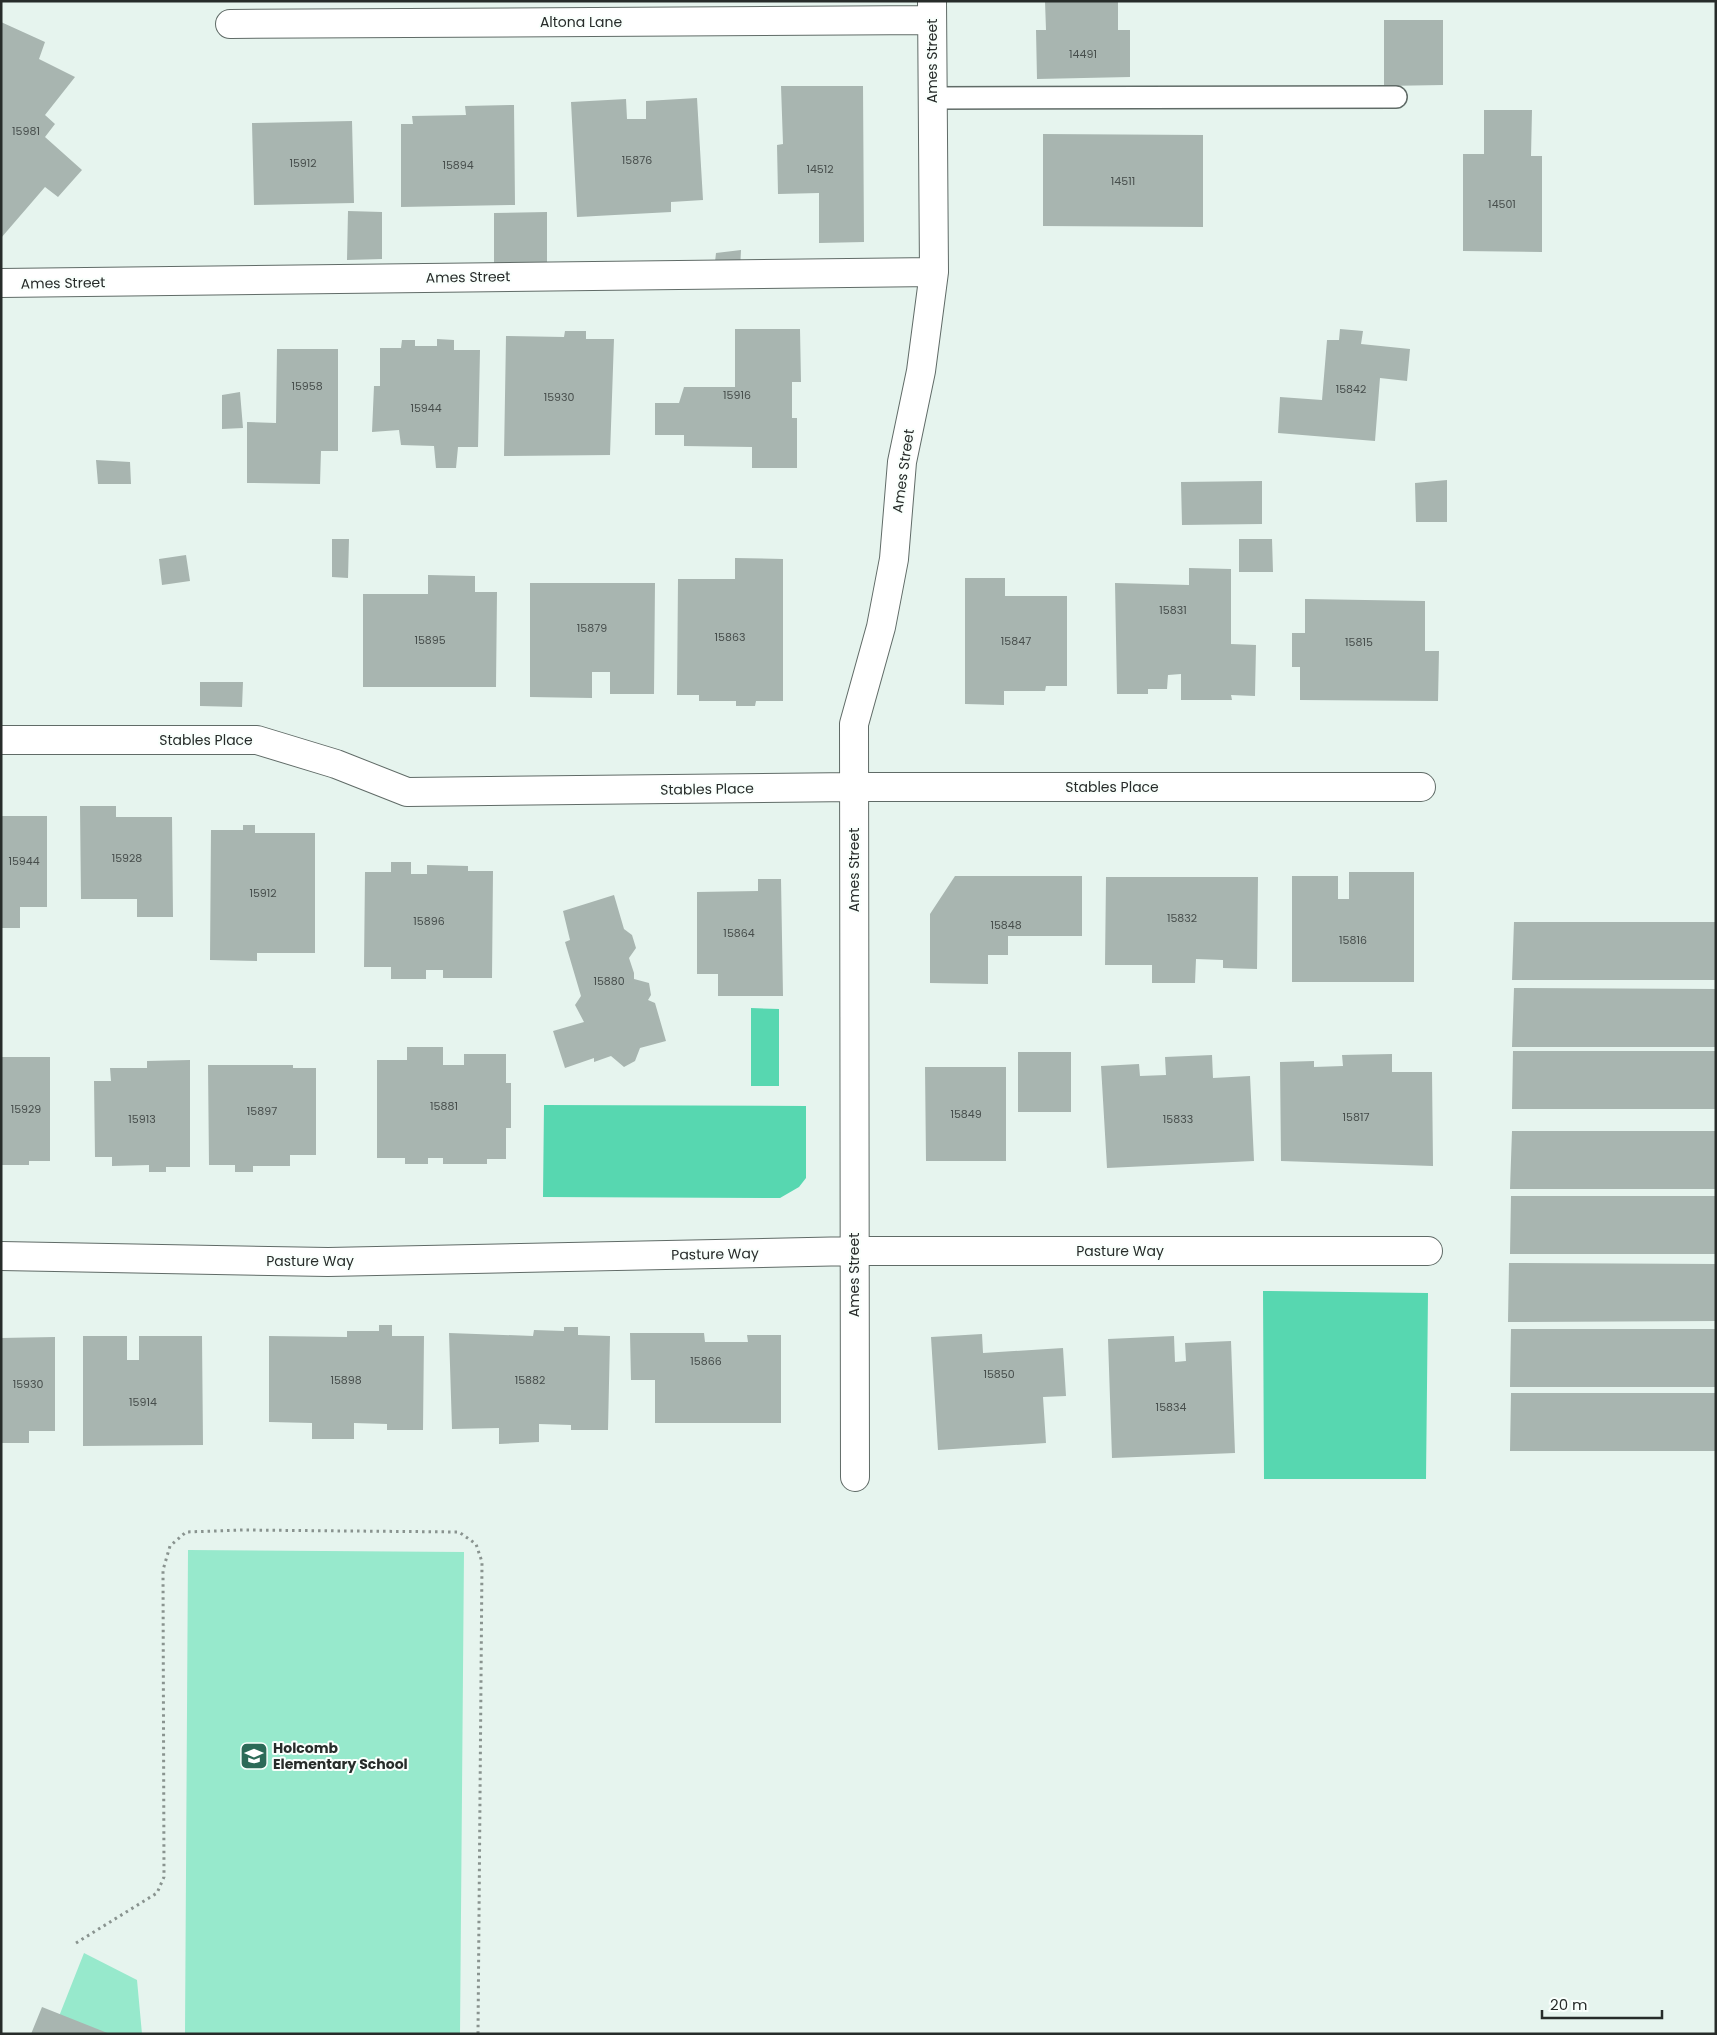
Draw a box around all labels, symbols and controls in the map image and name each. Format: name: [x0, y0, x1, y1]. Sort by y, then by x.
street label: Altona Lane: [540, 12, 622, 32]
street label: Ames Street: [922, 19, 942, 103]
house number: 14491: [1069, 46, 1097, 62]
house number: 15981: [12, 123, 40, 139]
house number: 15876: [622, 152, 652, 168]
house number: 15912: [289, 155, 317, 171]
house number: 15894: [442, 157, 474, 173]
house number: 14512: [806, 161, 834, 177]
house number: 14511: [1111, 173, 1135, 189]
house number: 14501: [1488, 196, 1516, 212]
street label: Ames Street: [426, 266, 510, 288]
street label: Ames Street: [21, 272, 105, 294]
house number: 15958: [291, 378, 323, 394]
house number: 15842: [1336, 381, 1366, 397]
house number: 15916: [723, 387, 751, 403]
house number: 15930: [544, 389, 574, 405]
house number: 15944: [410, 400, 442, 416]
street label: Ames Street: [887, 428, 919, 514]
house number: 15831: [1159, 602, 1187, 618]
house number: 15879: [577, 620, 607, 636]
house number: 15863: [715, 629, 745, 645]
house number: 15895: [414, 632, 446, 648]
house number: 15847: [1001, 633, 1031, 649]
house number: 15815: [1345, 634, 1373, 650]
street label: Stables Place: [159, 730, 253, 750]
street label: Stables Place: [1065, 777, 1159, 797]
street label: Stables Place: [660, 778, 754, 800]
street label: Ames Street: [844, 828, 864, 912]
house number: 15928: [112, 850, 142, 866]
house number: 15944: [8, 853, 40, 869]
house number: 15912: [249, 885, 277, 901]
house number: 15832: [1167, 910, 1197, 926]
house number: 15896: [413, 913, 445, 929]
house number: 15848: [990, 917, 1022, 933]
house number: 15864: [723, 925, 755, 941]
house number: 15816: [1339, 932, 1367, 948]
house number: 15880: [593, 973, 625, 989]
house number: 15881: [430, 1098, 458, 1114]
house number: 15929: [11, 1101, 41, 1117]
house number: 15897: [247, 1103, 277, 1119]
house number: 15849: [950, 1106, 982, 1122]
house number: 15817: [1343, 1109, 1369, 1125]
house number: 15913: [128, 1111, 156, 1127]
house number: 15833: [1163, 1111, 1193, 1127]
street label: Ames Street: [844, 1233, 864, 1317]
street label: Pasture Way: [1076, 1241, 1164, 1261]
street label: Pasture Way: [671, 1243, 759, 1265]
street label: Pasture Way: [266, 1251, 354, 1271]
house number: 15866: [690, 1353, 722, 1369]
house number: 15850: [983, 1366, 1015, 1382]
house number: 15898: [330, 1372, 362, 1388]
house number: 15882: [515, 1372, 545, 1388]
house number: 15930: [13, 1376, 43, 1392]
house number: 15914: [129, 1394, 157, 1410]
house number: 15834: [1156, 1399, 1186, 1415]
place label: Holcomb Elementary School: [273, 1738, 408, 1774]
school or university icon: Holcomb Elementary School: [239, 1741, 269, 1771]
scale bar: [1542, 1988, 1662, 2020]
text: 20 m: [1550, 1994, 1588, 2015]

